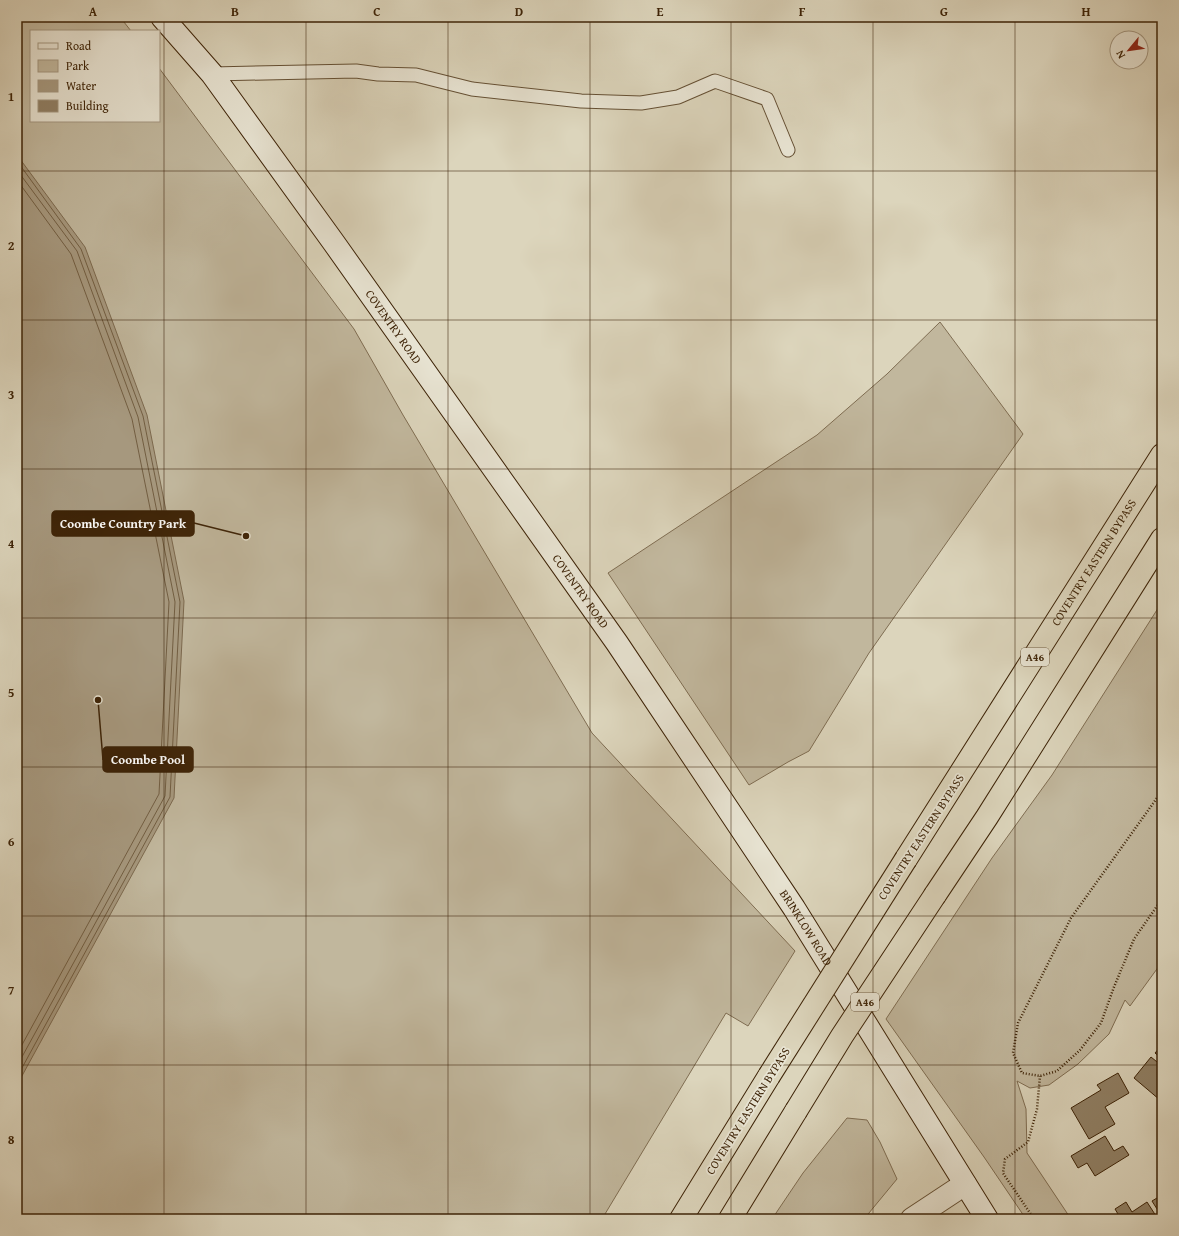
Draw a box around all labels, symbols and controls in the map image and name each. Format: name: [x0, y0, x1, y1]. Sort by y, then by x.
text: A: [89, 2, 98, 21]
text: B: [231, 2, 239, 21]
text: C: [373, 2, 381, 21]
text: D: [515, 2, 523, 21]
text: E: [657, 2, 664, 21]
text: F: [799, 2, 806, 21]
text: G: [940, 2, 948, 21]
text: H: [1081, 2, 1091, 21]
legend: [30, 30, 160, 122]
north arrow: [1109, 30, 1149, 70]
text: Road: [66, 37, 92, 54]
text: N: [1111, 47, 1129, 62]
text: Park: [66, 57, 90, 74]
text: Water: [66, 77, 96, 94]
text: 1: [8, 87, 14, 106]
text: Building: [66, 97, 109, 114]
text: 2: [8, 236, 15, 255]
street label: COVENTRY ROAD: [362, 286, 426, 367]
text: 3: [8, 385, 14, 404]
street label: COVENTRY EASTERN BYPASS: [1047, 495, 1140, 629]
callout: Coombe Country Park: [52, 511, 194, 536]
text: Coombe Country Park: [60, 514, 187, 533]
text: 4: [8, 534, 15, 553]
street label: COVENTRY ROAD: [549, 551, 613, 632]
road number: A46: [1021, 648, 1049, 666]
text: 5: [8, 683, 15, 702]
callout: Coombe Pool: [103, 747, 193, 772]
text: Coombe Pool: [111, 750, 185, 769]
street label: COVENTRY EASTERN BYPASS: [873, 770, 968, 903]
text: 6: [8, 832, 15, 851]
street label: BRINKLOW ROAD: [776, 886, 837, 969]
text: 7: [8, 981, 15, 1000]
road number: A46: [851, 993, 879, 1011]
street label: COVENTRY EASTERN BYPASS: [701, 1044, 794, 1178]
text: 8: [8, 1130, 15, 1149]

